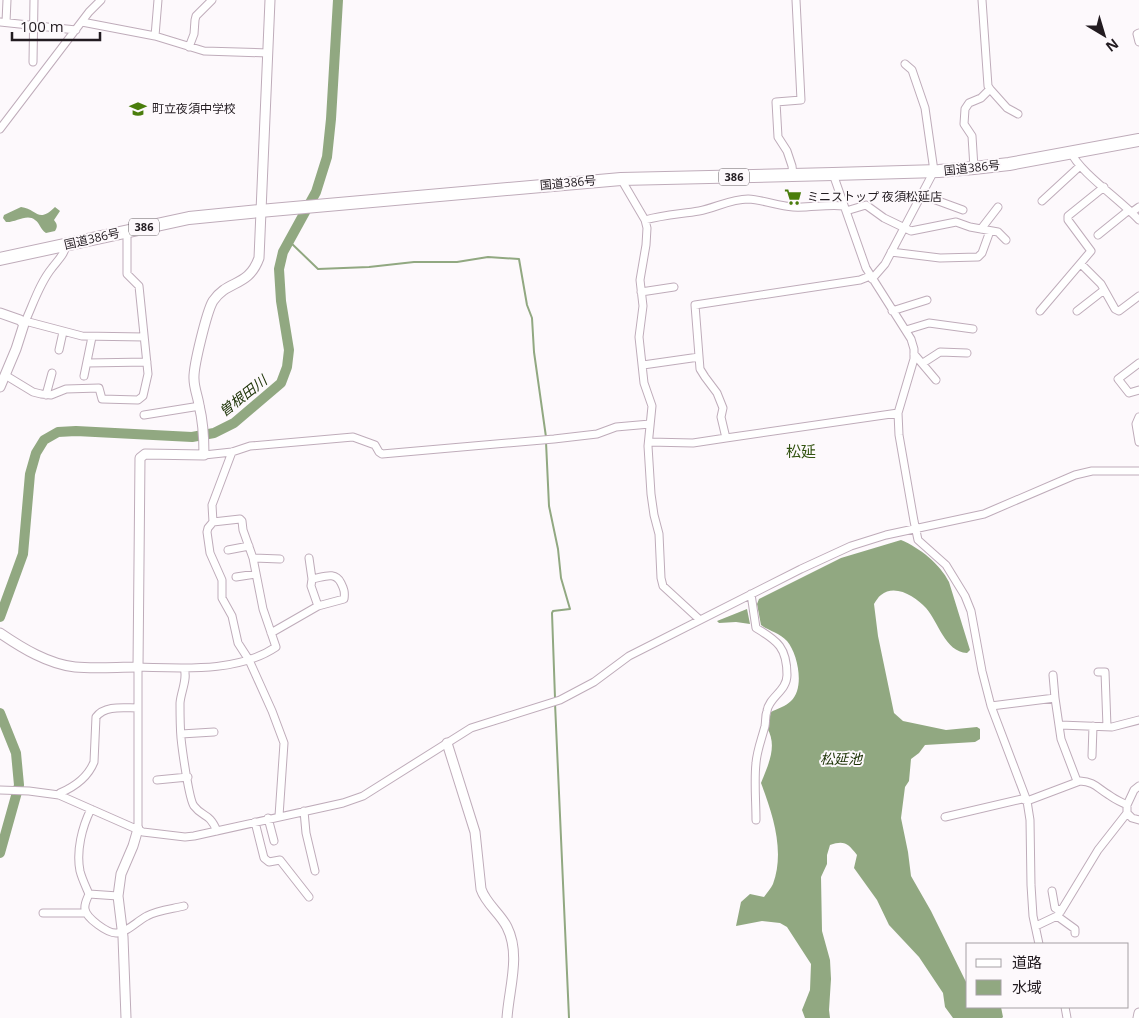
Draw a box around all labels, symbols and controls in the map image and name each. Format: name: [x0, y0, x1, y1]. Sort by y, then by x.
scale bar: [12, 10, 100, 42]
north arrow: [1079, 10, 1129, 60]
text: 100 m: [20, 16, 64, 36]
text: N: [1102, 35, 1123, 57]
school or university icon: 町立夜須中学校: [128, 99, 148, 119]
place label: 町立夜須中学校: [152, 100, 236, 117]
street label: 国道386号: [943, 156, 1001, 179]
road number: 386: [719, 168, 749, 186]
street label: 国道386号: [539, 172, 597, 193]
supermarket icon: ミニストップ 夜須松延店: [783, 187, 803, 207]
place label: ミニストップ 夜須松延店: [807, 188, 942, 205]
road number: 386: [129, 218, 159, 236]
street label: 国道386号: [62, 224, 121, 253]
water label: 曽根田川: [215, 370, 272, 420]
district label: 松延: [786, 441, 816, 461]
water label: 松延池: [820, 749, 864, 768]
legend: [966, 943, 1129, 1008]
text: 道路: [1012, 952, 1042, 972]
text: 水域: [1012, 977, 1042, 997]

